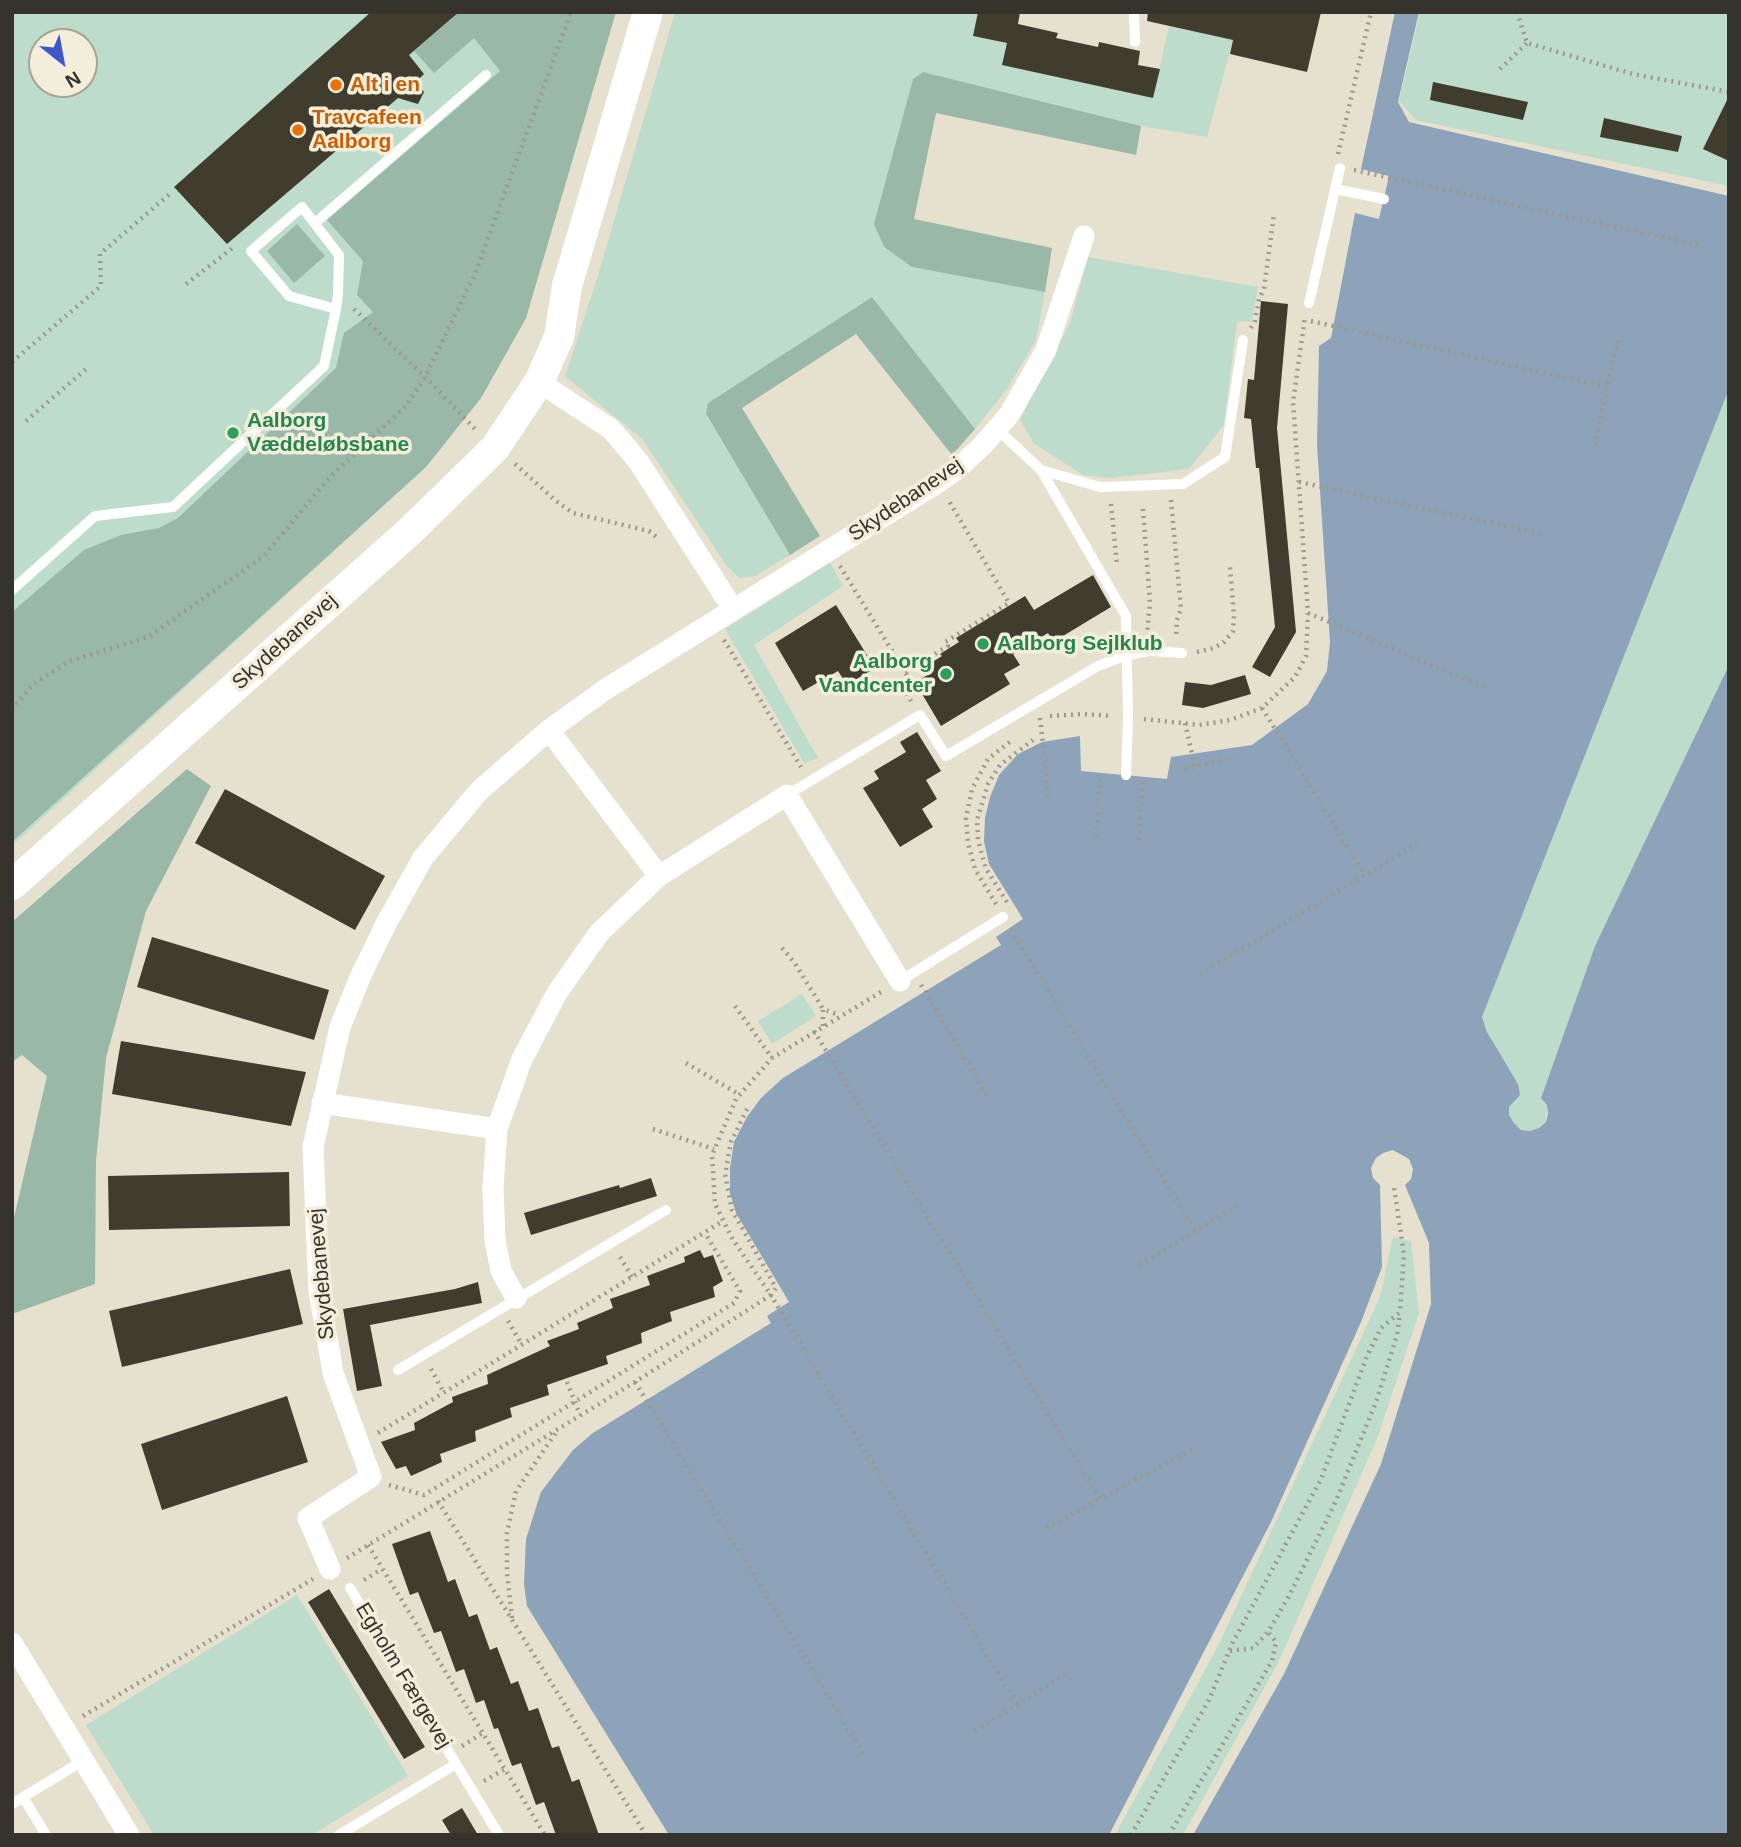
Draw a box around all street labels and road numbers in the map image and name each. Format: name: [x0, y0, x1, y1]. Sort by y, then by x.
street label: Skydebanevej: [844, 453, 968, 547]
street label: Skydebanevej: [228, 588, 342, 696]
street label: Skydebanevej: [304, 1207, 340, 1341]
street label: Egholm Færgevej: [350, 1598, 456, 1754]

